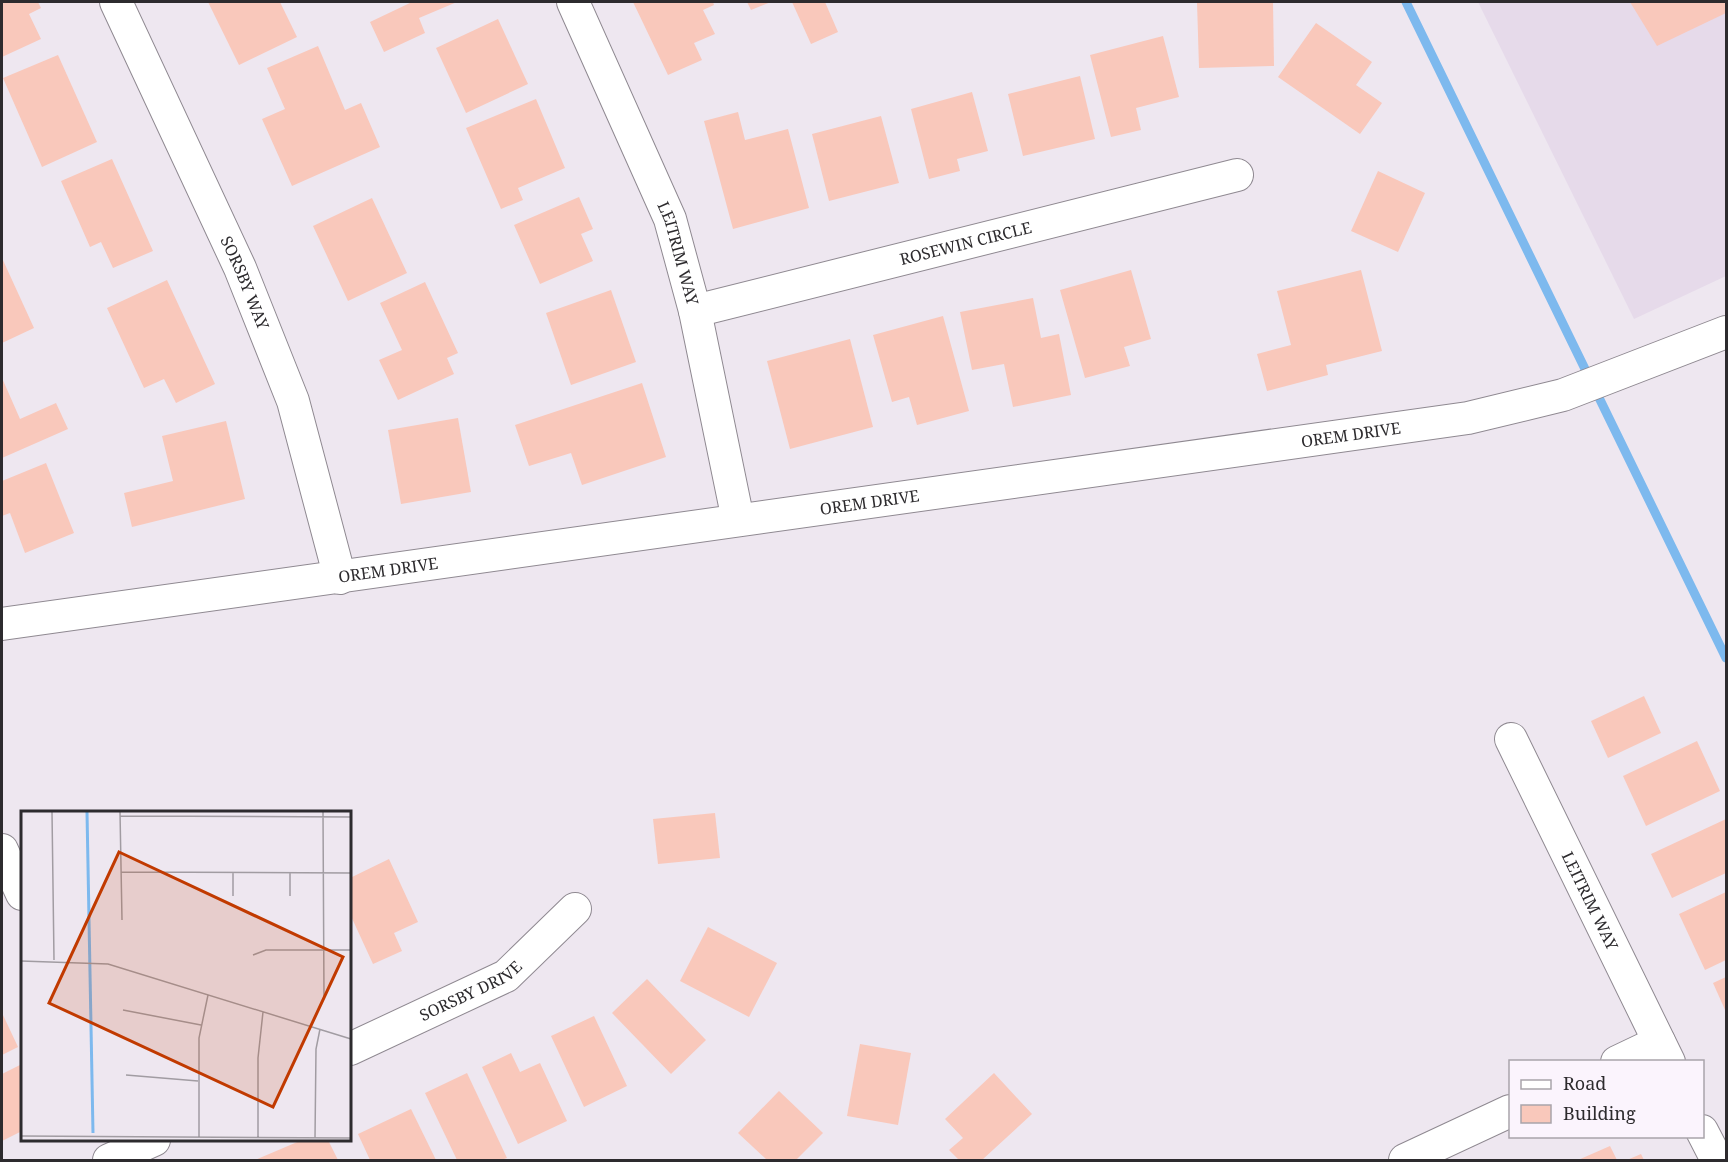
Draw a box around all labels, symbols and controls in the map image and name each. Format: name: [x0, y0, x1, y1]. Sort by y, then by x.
street label: LEITRIM WAY: [653, 198, 704, 309]
street label: ROSEWIN CIRCLE: [897, 216, 1034, 270]
street label: SORSBY WAY: [216, 232, 275, 334]
street label: OREM DRIVE: [1300, 417, 1402, 452]
street label: OREM DRIVE: [818, 484, 921, 520]
street label: OREM DRIVE: [337, 552, 439, 588]
inset map: [21, 811, 351, 1141]
street label: LEITRIM WAY: [1557, 848, 1624, 954]
street label: SORSBY DRIVE: [416, 955, 527, 1026]
legend: [1509, 1060, 1704, 1138]
text: Road: [1563, 1071, 1606, 1095]
text: Building: [1563, 1101, 1636, 1125]

